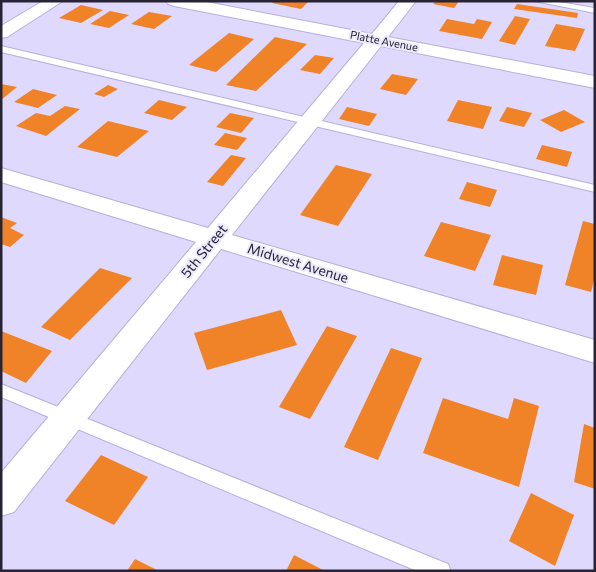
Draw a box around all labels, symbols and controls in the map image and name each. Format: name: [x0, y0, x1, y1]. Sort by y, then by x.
street label: Platte Avenue: [349, 28, 419, 54]
street label: 5th Street: [177, 220, 231, 281]
street label: Midwest Avenue: [246, 239, 351, 286]

